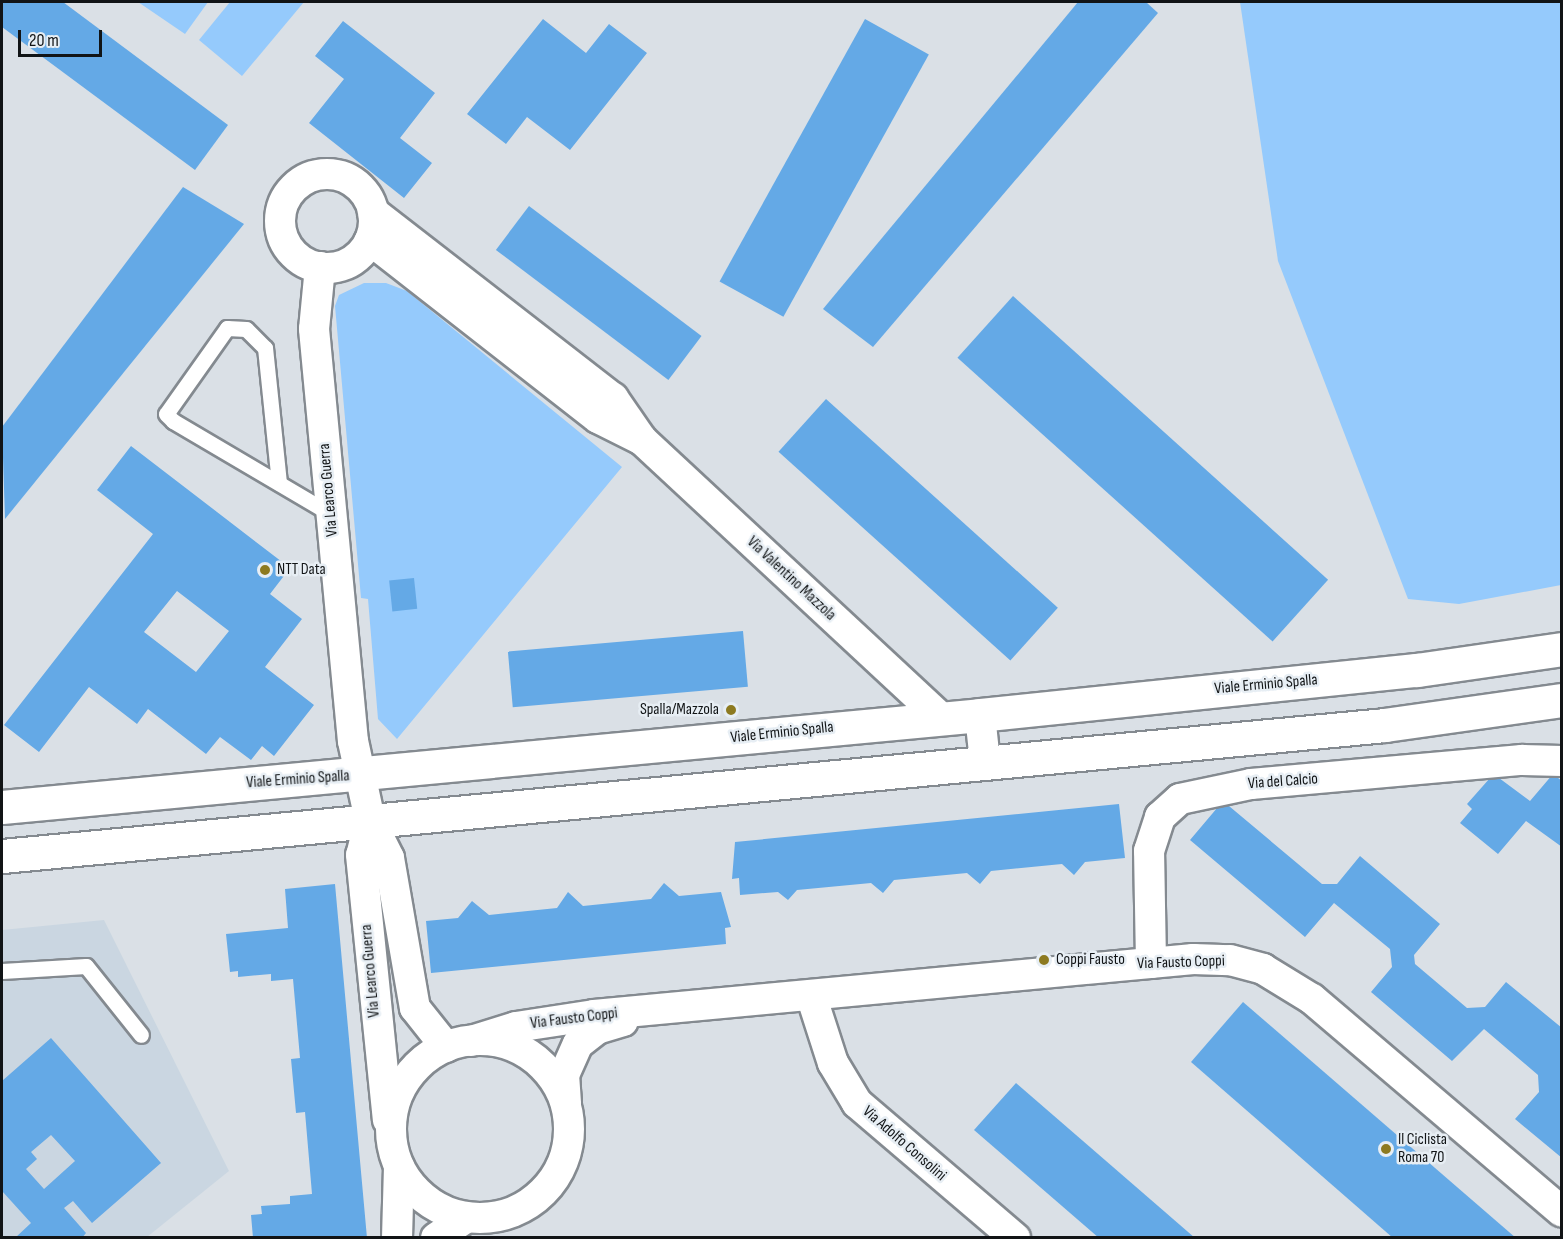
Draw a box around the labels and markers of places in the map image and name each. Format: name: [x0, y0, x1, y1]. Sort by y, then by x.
place label: NTT Data: [277, 560, 326, 580]
marker: NTT Data: [258, 563, 272, 577]
place label: Spalla/Mazzola: [640, 700, 719, 720]
marker: Spalla/Mazzola: [724, 703, 738, 717]
place label: Coppi Fausto: [1056, 950, 1125, 970]
marker: Coppi Fausto: [1037, 953, 1051, 967]
place label: Il Ciclista Roma 70: [1398, 1130, 1447, 1168]
marker: Il Ciclista Roma 70: [1379, 1142, 1393, 1156]

